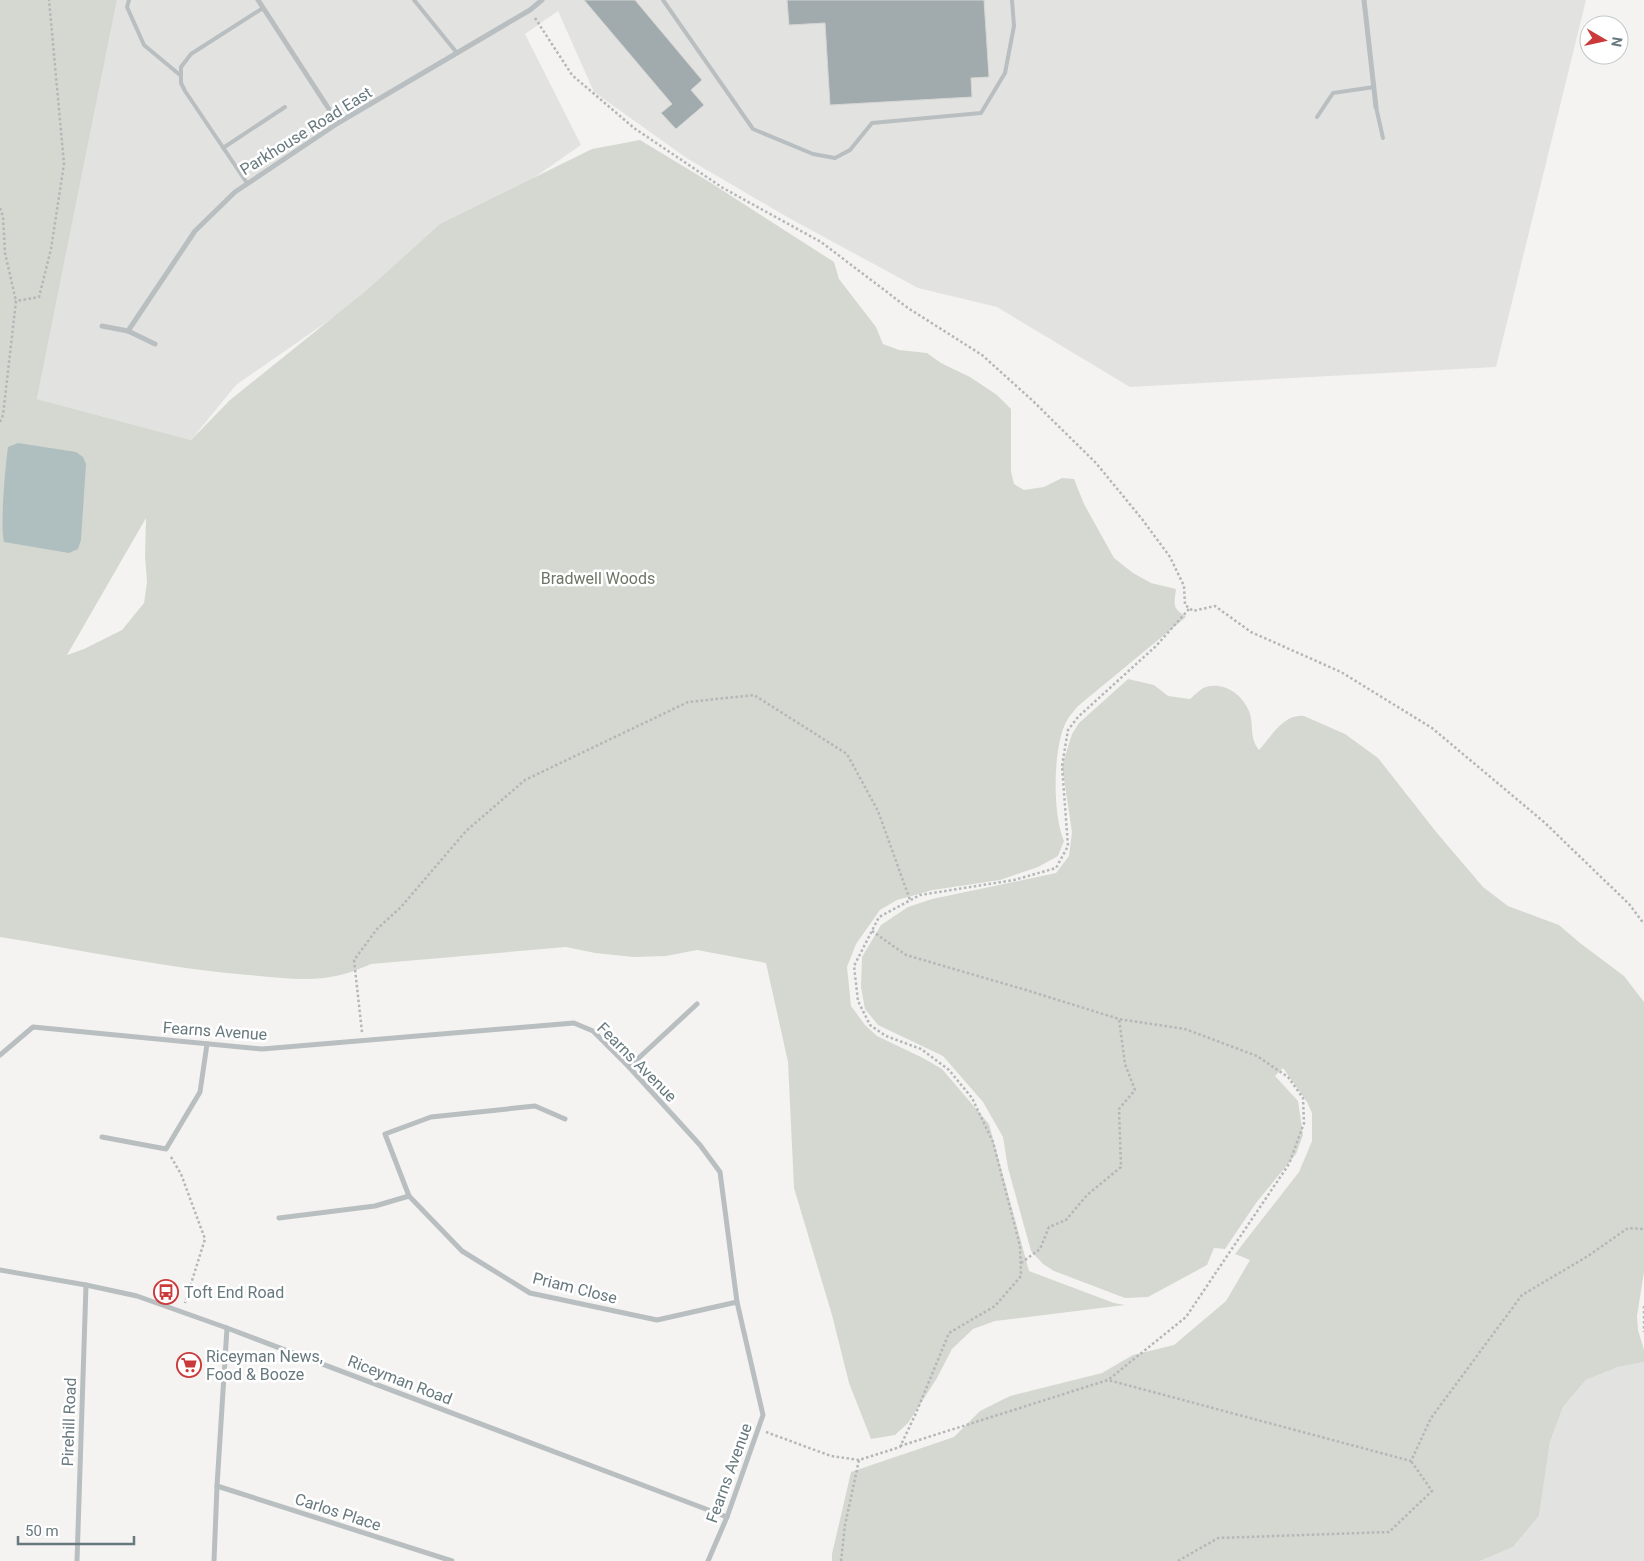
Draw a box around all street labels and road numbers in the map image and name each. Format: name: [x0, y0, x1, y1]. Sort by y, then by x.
street label: Parkhouse Road East: [237, 83, 375, 179]
street label: Fearns Avenue: [162, 1018, 268, 1044]
street label: Fearns Avenue: [593, 1018, 681, 1106]
street label: Priam Close: [531, 1268, 619, 1308]
street label: Riceyman Road: [345, 1351, 455, 1409]
street label: Pirehill Road: [58, 1377, 80, 1467]
street label: Fearns Avenue: [702, 1421, 756, 1525]
street label: Carlos Place: [293, 1489, 383, 1535]

